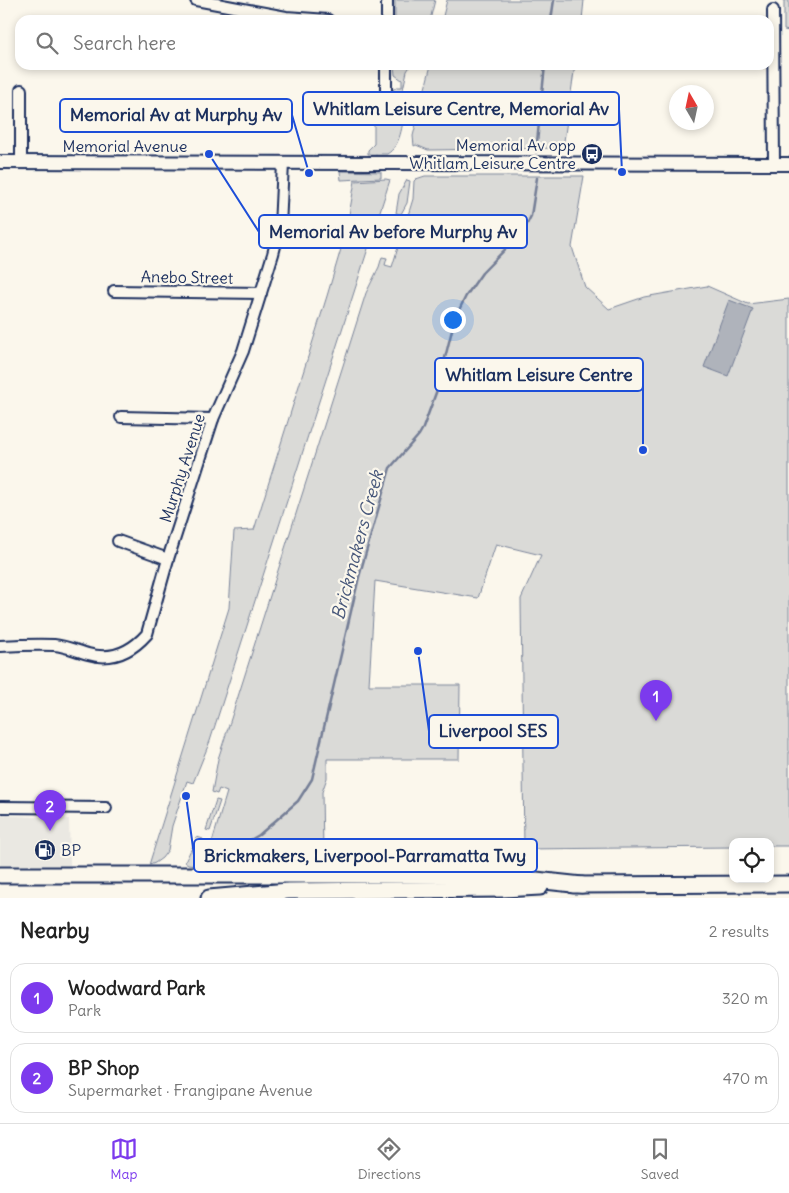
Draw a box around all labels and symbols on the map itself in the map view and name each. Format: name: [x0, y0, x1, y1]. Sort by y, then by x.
north arrow: [669, 85, 714, 130]
callout: Whitlam Leisure Centre, Memorial Av: [303, 92, 619, 125]
text: Whitlam Leisure Centre, Memorial Av: [313, 97, 609, 120]
callout: Memorial Av at Murphy Av: [60, 99, 292, 132]
text: Memorial Av at Murphy Av: [70, 103, 283, 126]
place label: Memorial Av opp Whitlam Leisure Centre: [409, 135, 576, 173]
street label: Memorial Avenue: [63, 136, 187, 156]
bus stop icon: Memorial Av opp Whitlam Leisure Centre: [580, 142, 604, 166]
callout: Memorial Av before Murphy Av: [259, 215, 527, 248]
text: Memorial Av before Murphy Av: [269, 220, 517, 243]
street label: Anebo Street: [141, 266, 234, 288]
your location: [440, 307, 466, 333]
callout: Whitlam Leisure Centre: [435, 358, 643, 391]
text: Whitlam Leisure Centre: [445, 363, 633, 386]
street label: Murphy Avenue: [155, 411, 209, 525]
water label: Brickmakers Creek: [326, 466, 388, 622]
pin: 1: [640, 680, 672, 721]
callout: Liverpool SES: [429, 715, 558, 748]
text: Liverpool SES: [439, 719, 547, 742]
pin: 2: [34, 790, 66, 831]
fuel station icon: BP: [33, 838, 57, 862]
callout: Brickmakers, Liverpool-Parramatta Twy: [194, 839, 537, 872]
place label: BP: [61, 840, 81, 860]
text: Brickmakers, Liverpool-Parramatta Twy: [204, 844, 526, 867]

